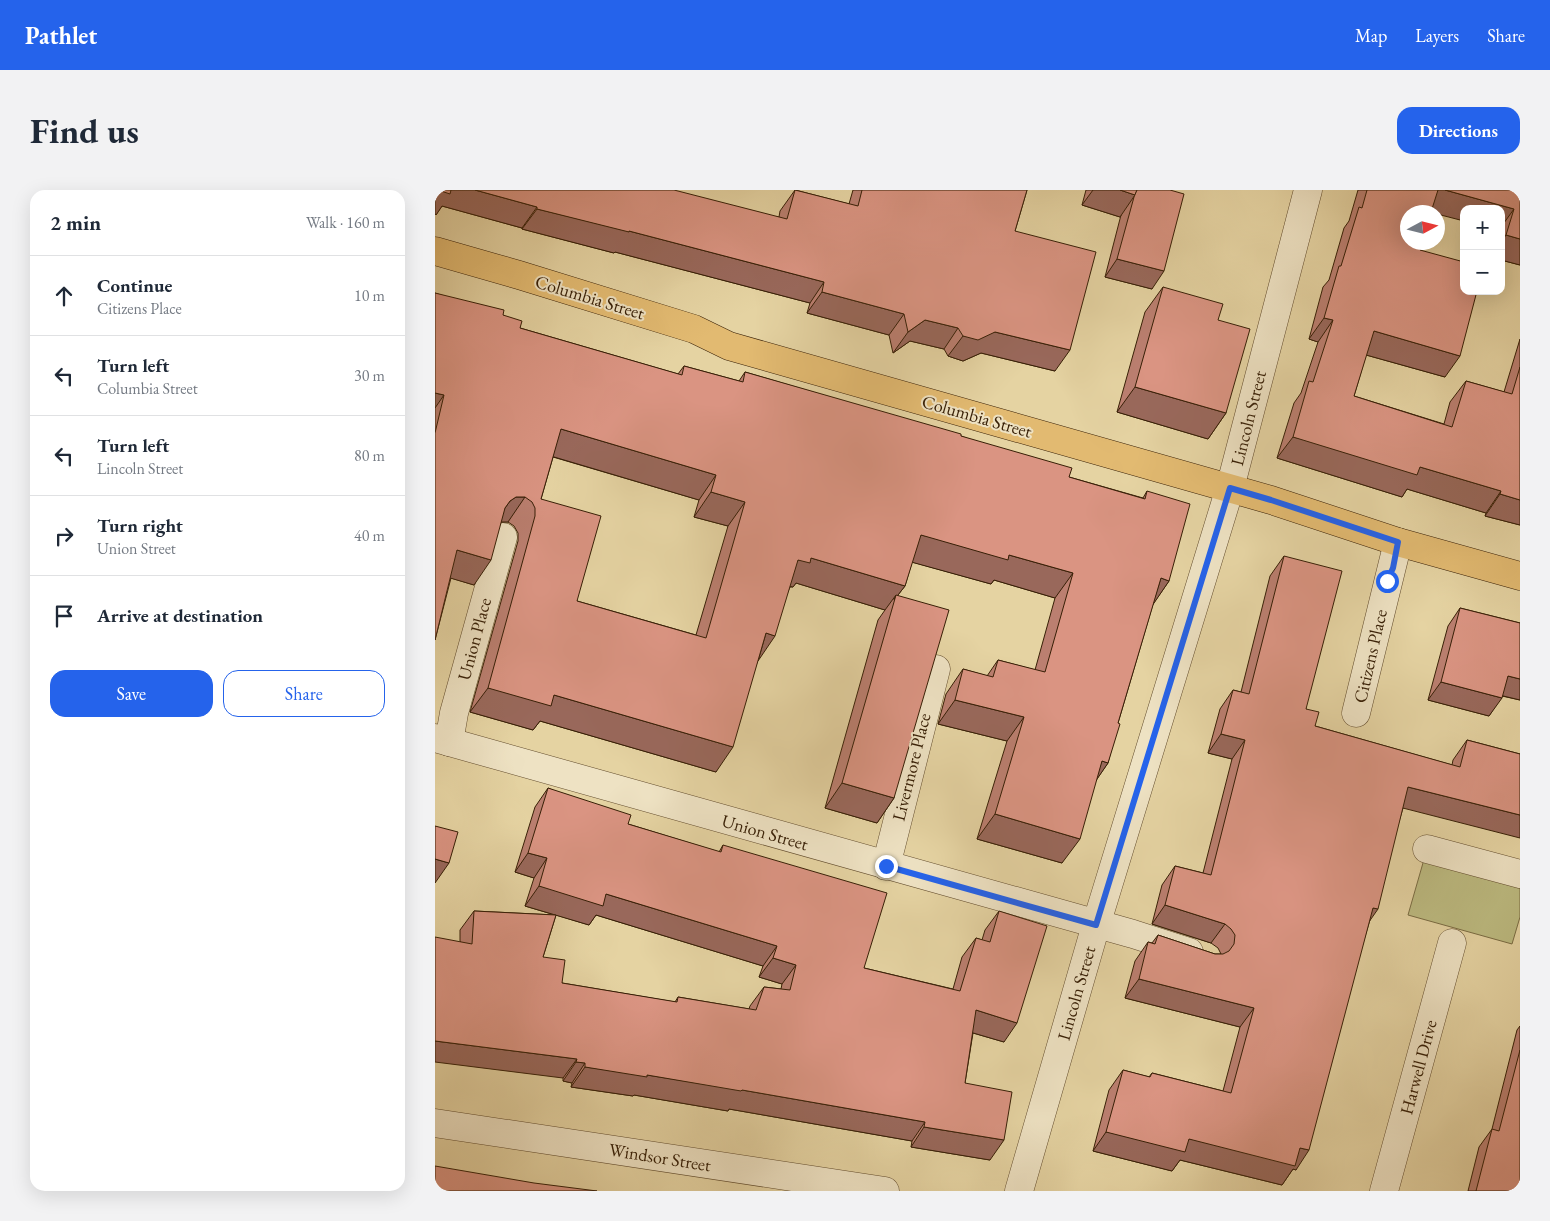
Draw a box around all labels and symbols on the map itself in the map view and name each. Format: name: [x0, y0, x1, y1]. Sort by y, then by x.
north arrow: [1400, 205, 1445, 250]
street label: Columbia Street: [532, 269, 648, 325]
street label: Lincoln Street: [1225, 368, 1271, 468]
street label: Columbia Street: [919, 389, 1035, 443]
route start: [1376, 570, 1399, 593]
street label: Union Place: [452, 595, 496, 683]
street label: Citizens Place: [1348, 607, 1392, 705]
street label: Livermore Place: [886, 711, 936, 823]
street label: Union Street: [719, 809, 811, 855]
route end: [875, 855, 898, 878]
street label: Lincoln Street: [1052, 943, 1101, 1043]
street label: Harwell Drive: [1394, 1017, 1442, 1117]
street label: Windsor Street: [607, 1138, 713, 1176]

